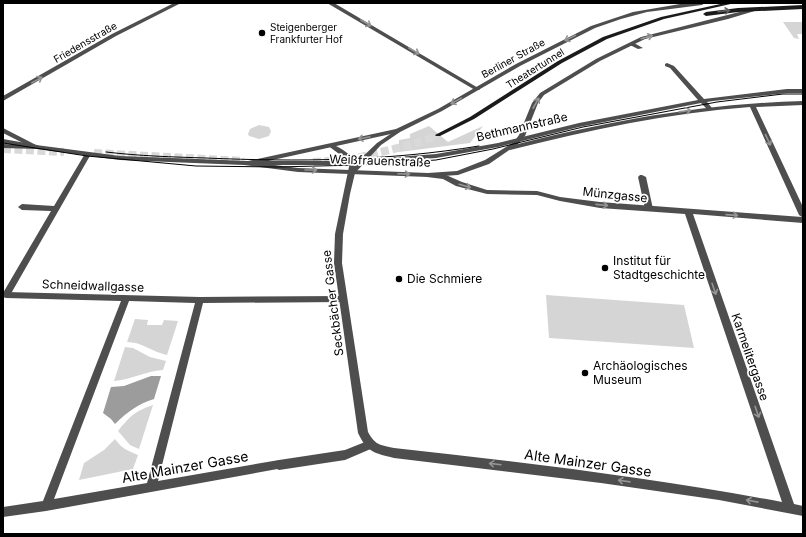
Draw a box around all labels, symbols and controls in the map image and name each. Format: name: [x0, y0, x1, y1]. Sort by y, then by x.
one-way arrow: [717, 7, 730, 15]
street label: Friedensstraße: [51, 19, 119, 65]
one-way arrow: [360, 20, 372, 28]
place label: Steigenberger Frankfurter Hof: [270, 21, 343, 45]
marker: Steigenberger Frankfurter Hof: [257, 28, 267, 38]
one-way arrow: [640, 33, 653, 40]
one-way arrow: [565, 35, 577, 42]
street label: Berliner Straße: [479, 36, 547, 80]
street label: Theatertunnel: [504, 45, 566, 91]
one-way arrow: [408, 48, 420, 56]
one-way arrow: [31, 75, 43, 83]
one-way arrow: [451, 97, 463, 105]
one-way arrow: [533, 97, 541, 109]
one-way arrow: [678, 107, 691, 115]
street label: Bethmannstraße: [475, 109, 569, 144]
one-way arrow: [765, 134, 772, 146]
one-way arrow: [358, 135, 371, 143]
street label: Weißfrauenstraße: [329, 151, 431, 170]
one-way arrow: [304, 166, 317, 174]
one-way arrow: [397, 170, 410, 177]
one-way arrow: [458, 183, 471, 190]
street label: Münzgasse: [582, 184, 648, 205]
one-way arrow: [595, 202, 608, 209]
one-way arrow: [725, 212, 738, 219]
street label: Seckbächer Gasse: [319, 249, 346, 357]
place label: Institut für Stadtgeschichte: [613, 253, 705, 282]
marker: Institut für Stadtgeschichte: [600, 263, 610, 273]
place label: Die Schmiere: [407, 271, 482, 286]
marker: Die Schmiere: [394, 274, 404, 284]
street label: Schneidwallgasse: [42, 276, 144, 295]
one-way arrow: [711, 283, 719, 295]
street label: Karmelitergasse: [728, 311, 772, 403]
place label: Archäologisches Museum: [593, 358, 687, 387]
marker: Archäologisches Museum: [580, 368, 590, 378]
one-way arrow: [753, 405, 761, 417]
street label: Alte Mainzer Gasse: [523, 445, 653, 480]
street label: Alte Mainzer Gasse: [120, 447, 249, 486]
one-way arrow: [489, 460, 502, 468]
one-way arrow: [617, 477, 630, 485]
one-way arrow: [746, 497, 759, 505]

